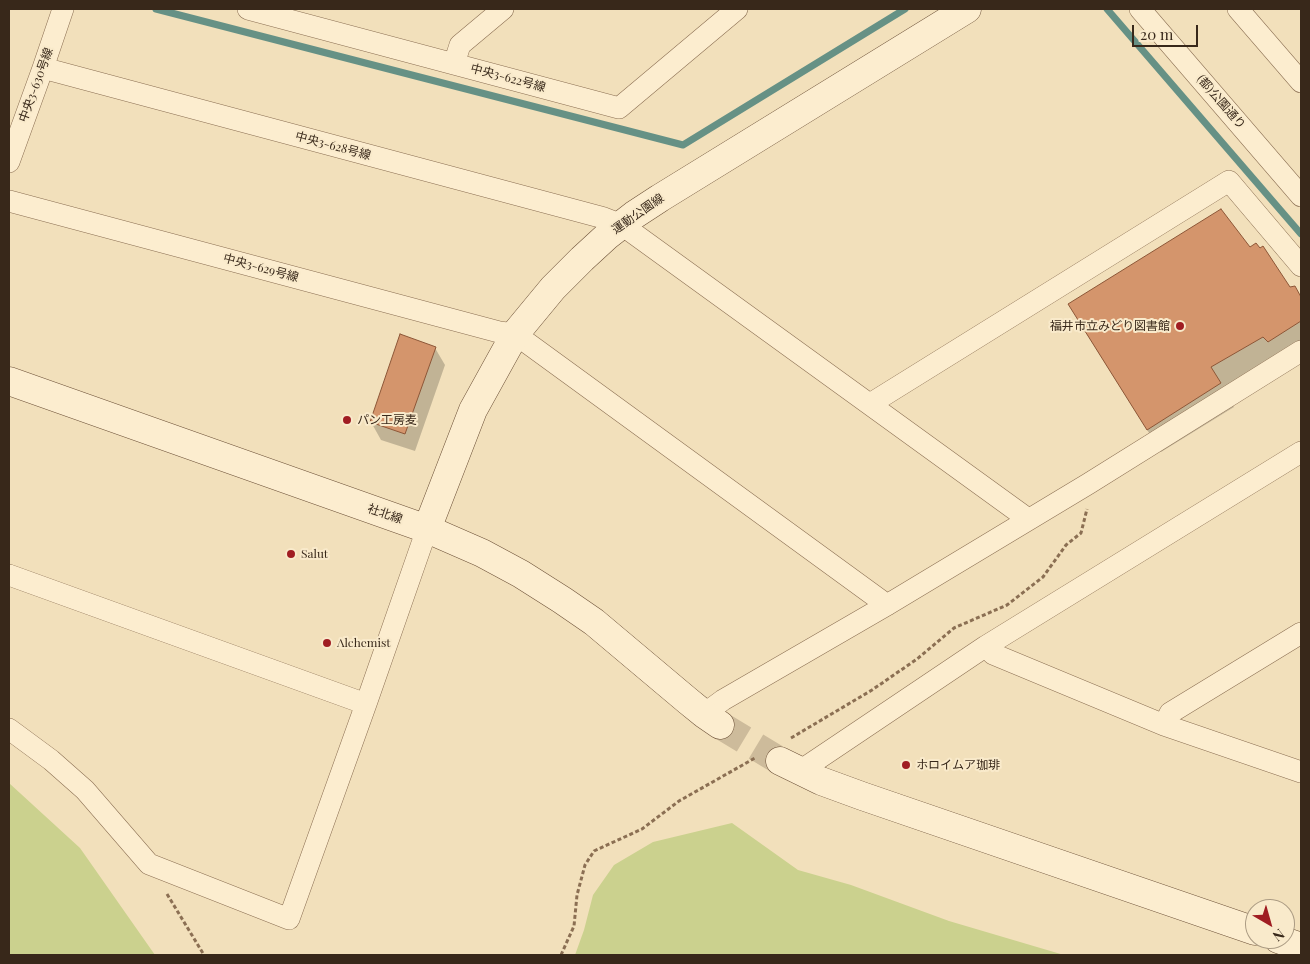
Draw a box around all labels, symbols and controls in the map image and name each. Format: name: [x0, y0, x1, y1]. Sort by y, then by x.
scale bar: [1135, 15, 1201, 47]
text: 20 m: [1140, 24, 1173, 44]
street label: 中央3-630号線: [16, 46, 56, 124]
street label: 中央3-622号線: [469, 61, 547, 95]
street label: (都)公園通り: [1194, 72, 1248, 132]
street label: 中央3-628号線: [294, 129, 372, 163]
street label: 運動公園線: [609, 191, 667, 237]
street label: 中央3-629号線: [222, 251, 300, 285]
place label: 福井市立みどり図書館: [1050, 319, 1170, 333]
marker: 福井市立みどり図書館: [1174, 320, 1186, 332]
place label: パン工房麦: [357, 413, 417, 427]
marker: パン工房麦: [341, 414, 353, 426]
street label: 社北線: [366, 501, 404, 527]
place label: Salut: [301, 547, 328, 561]
marker: Salut: [285, 548, 297, 560]
place label: Alchemist: [337, 636, 391, 650]
marker: Alchemist: [321, 637, 333, 649]
place label: ホロイムア珈琲: [916, 758, 1000, 772]
marker: ホロイムア珈琲: [900, 759, 912, 771]
north arrow: [1245, 899, 1295, 949]
text: N: [1269, 925, 1289, 946]

